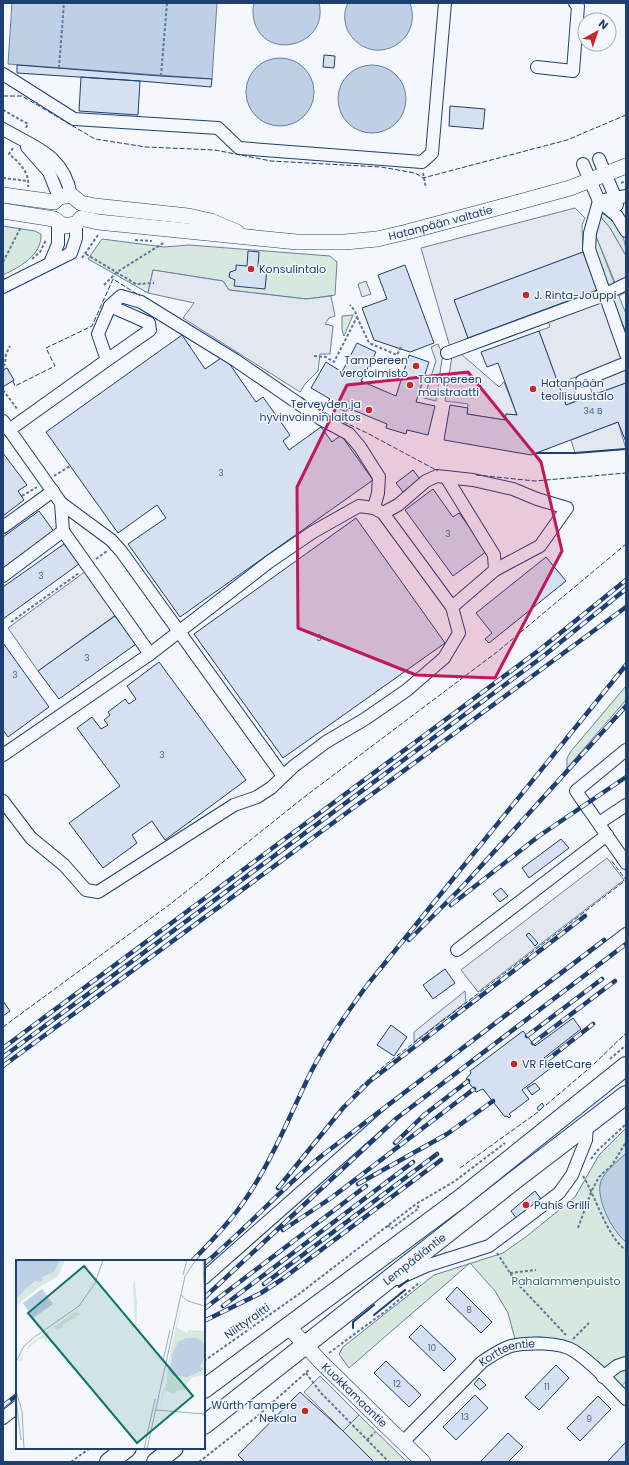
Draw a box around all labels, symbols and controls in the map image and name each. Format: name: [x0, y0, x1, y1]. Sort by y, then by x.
north arrow: [577, 12, 617, 52]
text: N: [595, 16, 612, 33]
street label: Hatanpään valtatie: [387, 201, 495, 244]
place label: Konsulintalo: [259, 261, 326, 277]
marker: Konsulintalo: [246, 264, 256, 274]
place label: J. Rinta-Jouppi: [534, 287, 617, 303]
marker: J. Rinta-Jouppi: [521, 290, 531, 300]
place label: Tampereen verotoimisto: [339, 352, 408, 381]
marker: Tampereen verotoimisto: [411, 361, 421, 371]
place label: Tampereen maistraatti: [418, 371, 482, 400]
place label: Hatanpään teollisuustalo: [541, 375, 614, 404]
marker: Tampereen maistraatti: [405, 380, 415, 390]
marker: Hatanpään teollisuustalo: [528, 384, 538, 394]
place label: Terveyden ja hyvinvoinnin laitos: [260, 396, 361, 425]
marker: Terveyden ja hyvinvoinnin laitos: [364, 405, 374, 415]
house number: 34 B: [584, 405, 603, 417]
house number: 3: [218, 467, 224, 479]
house number: 3: [445, 528, 451, 540]
house number: 3: [38, 570, 44, 582]
house number: 3: [316, 632, 322, 644]
house number: 3: [84, 652, 90, 664]
house number: 3: [12, 669, 18, 681]
house number: 3: [159, 749, 165, 761]
place label: VR FleetCare: [522, 1056, 592, 1072]
marker: VR FleetCare: [509, 1059, 519, 1069]
place label: Pahis Grilli: [534, 1197, 590, 1213]
marker: Pahis Grilli: [521, 1200, 531, 1210]
street label: Lempääläntie: [380, 1229, 449, 1289]
inset map: [16, 1260, 205, 1449]
park label: Pahalammenpuisto: [512, 1273, 620, 1289]
street label: Niittyraitti: [221, 1299, 273, 1343]
house number: 8: [466, 1304, 472, 1316]
street label: Kortteentie: [475, 1335, 535, 1370]
house number: 10: [428, 1342, 437, 1354]
street label: Kuokkamaantie: [318, 1359, 391, 1431]
house number: 12: [393, 1378, 401, 1390]
house number: 11: [544, 1381, 550, 1393]
place label: Würth Tampere Nekala: [211, 1397, 297, 1426]
marker: Würth Tampere Nekala: [300, 1406, 310, 1416]
house number: 13: [461, 1411, 469, 1423]
house number: 9: [586, 1413, 592, 1425]

